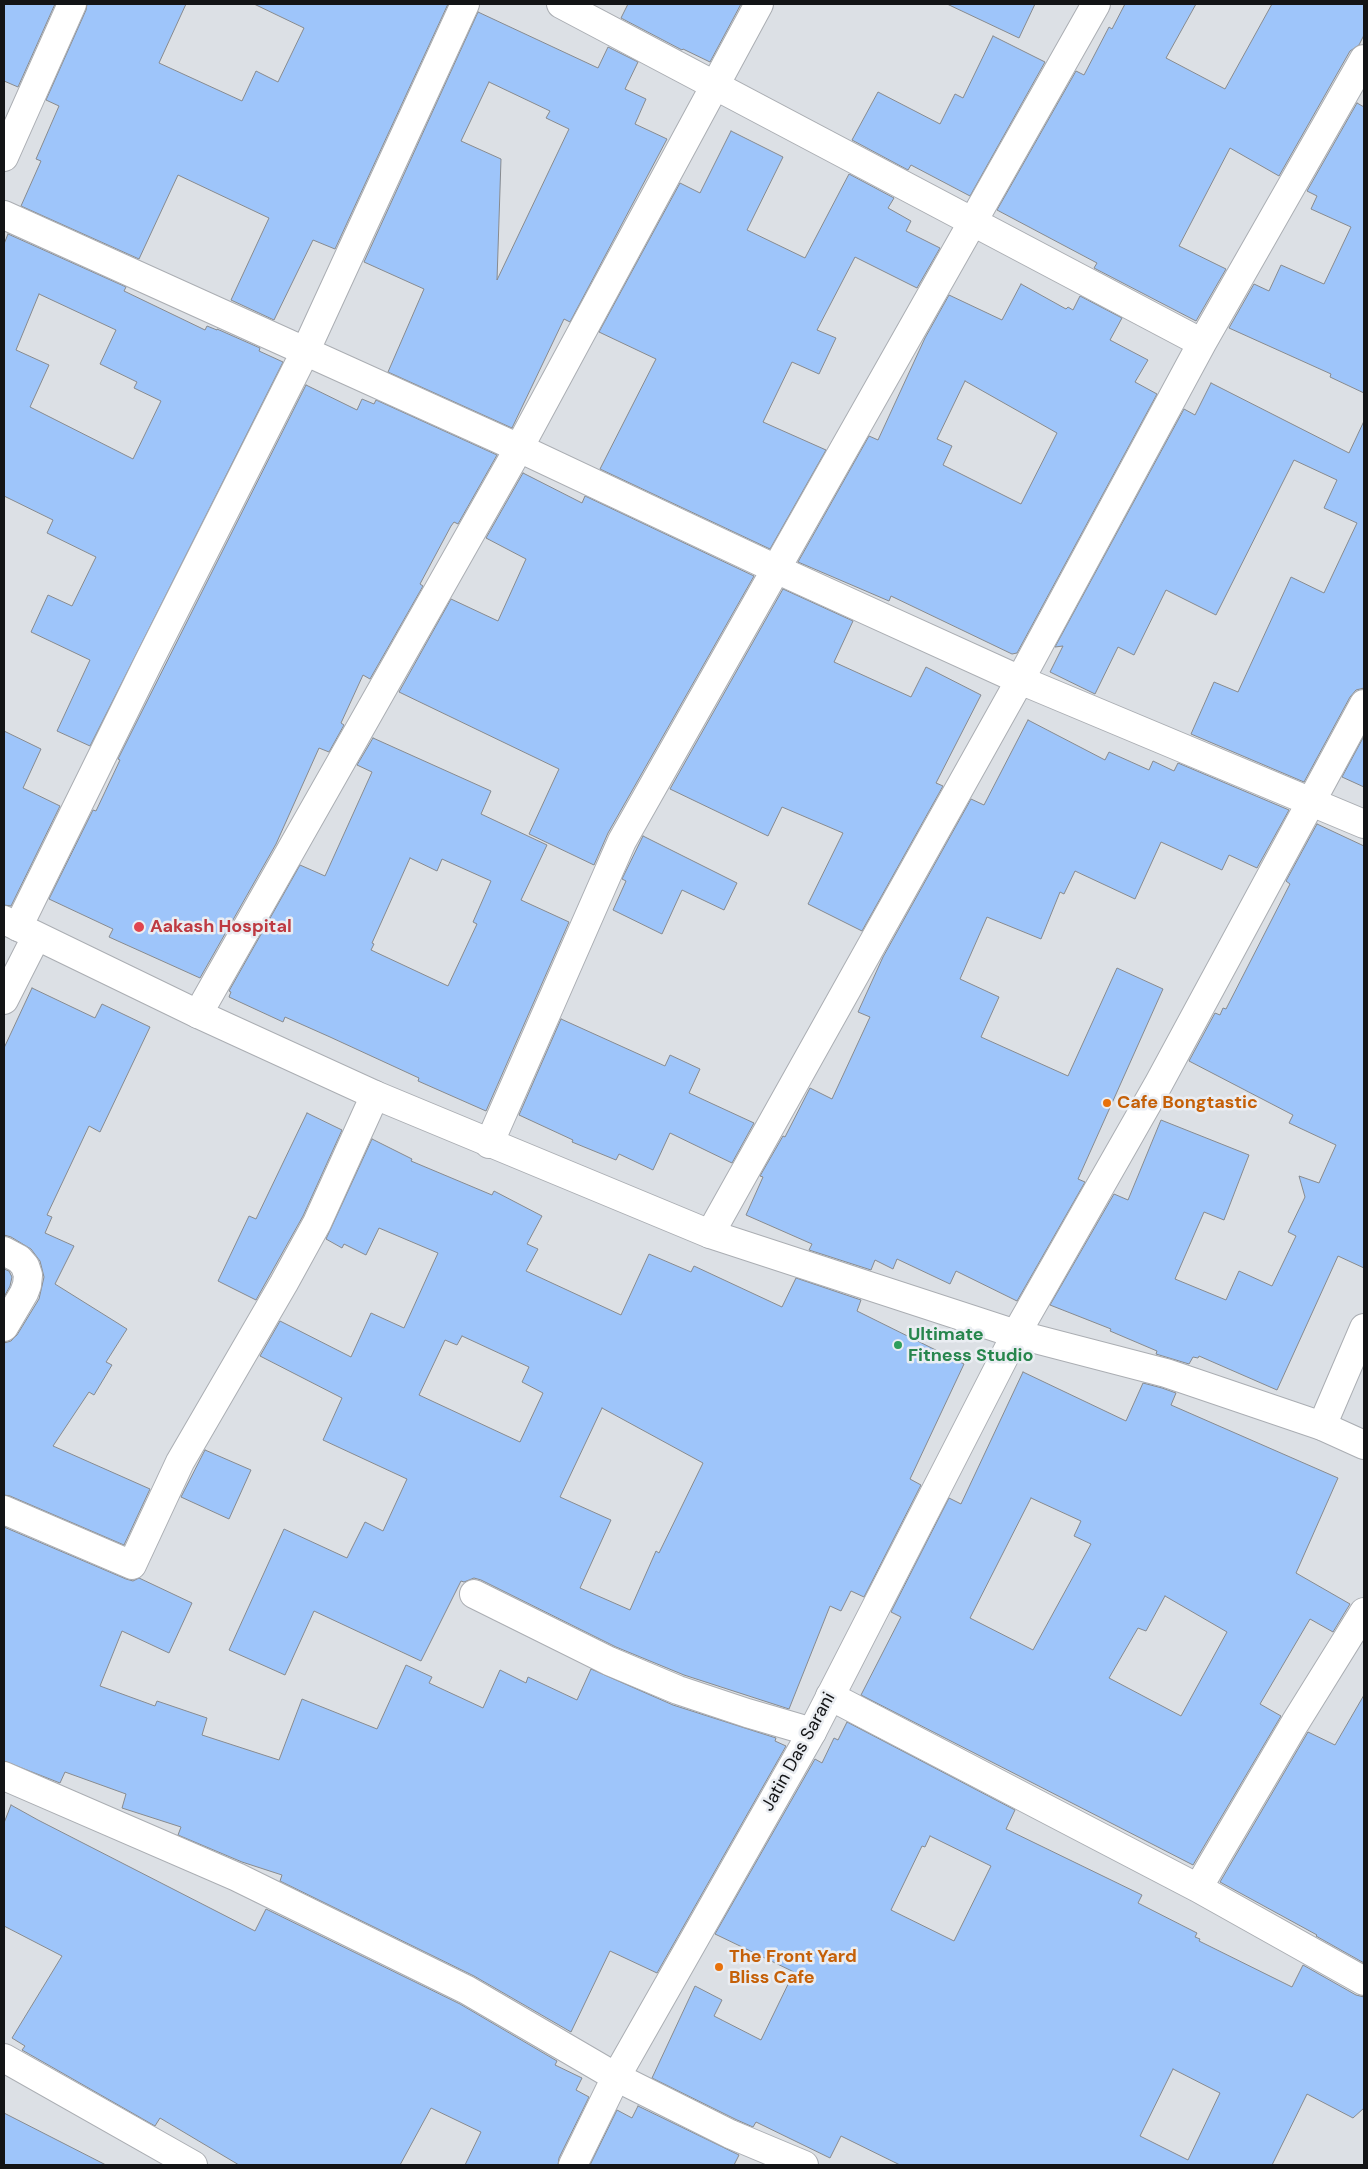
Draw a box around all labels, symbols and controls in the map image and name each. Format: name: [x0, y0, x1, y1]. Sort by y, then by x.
place label: Aakash Hospital: [150, 916, 292, 938]
marker: Aakash Hospital: [132, 920, 146, 934]
place label: Cafe Bongtastic: [1117, 1092, 1258, 1114]
marker: Cafe Bongtastic: [1101, 1097, 1113, 1109]
place label: Ultimate Fitness Studio: [908, 1324, 1034, 1366]
marker: Ultimate Fitness Studio: [892, 1339, 904, 1351]
street label: Jatin Das Sarani: [757, 1689, 841, 1815]
place label: The Front Yard Bliss Cafe: [729, 1946, 857, 1988]
marker: The Front Yard Bliss Cafe: [713, 1961, 725, 1973]

